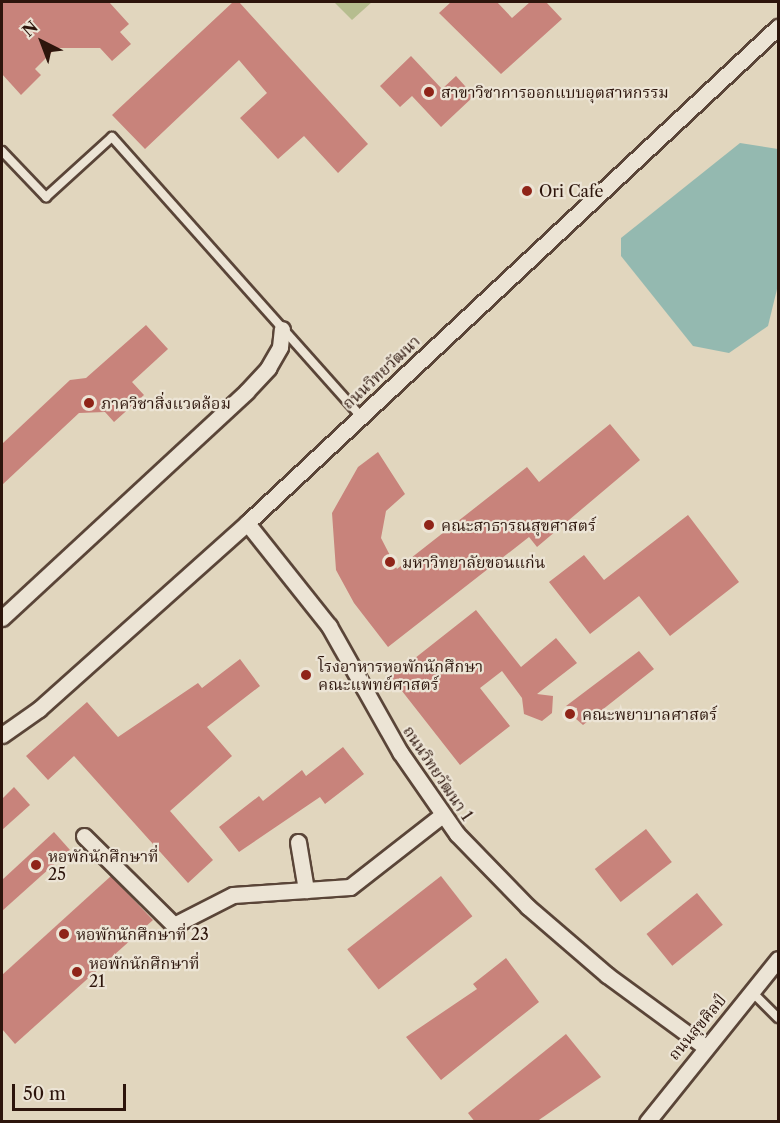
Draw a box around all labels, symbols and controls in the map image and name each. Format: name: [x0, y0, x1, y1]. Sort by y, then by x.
north arrow: [12, 12, 72, 72]
text: N: [18, 17, 42, 41]
place label: สาขาวิชาการออกแบบอุตสาหกรรม: [441, 82, 669, 102]
marker: สาขาวิชาการออกแบบอุตสาหกรรม: [422, 85, 436, 99]
place label: Ori Cafe: [539, 181, 603, 201]
marker: Ori Cafe: [520, 184, 534, 198]
street label: ถนนวิทยวัฒนา: [338, 331, 424, 413]
place label: ภาควิชาสิ่งแวดล้อม: [101, 393, 231, 413]
marker: ภาควิชาสิ่งแวดล้อม: [82, 396, 96, 410]
place label: คณะสาธารณสุขศาสตร์: [441, 515, 596, 535]
marker: คณะสาธารณสุขศาสตร์: [422, 518, 436, 532]
place label: มหาวิทยาลัยขอนแก่น: [402, 552, 545, 572]
marker: มหาวิทยาลัยขอนแก่น: [383, 555, 397, 569]
place label: โรงอาหารหอพักนักศึกษา คณะแพทย์ศาสตร์: [318, 656, 483, 694]
marker: โรงอาหารหอพักนักศึกษา คณะแพทย์ศาสตร์: [299, 668, 313, 682]
place label: คณะพยาบาลศาสตร์: [582, 704, 717, 724]
marker: คณะพยาบาลศาสตร์: [563, 707, 577, 721]
street label: ถนนวิทยวัฒนา 1: [399, 722, 477, 824]
place label: หอพักนักศึกษาที่ 25: [48, 846, 158, 884]
marker: หอพักนักศึกษาที่ 25: [29, 858, 43, 872]
place label: หอพักนักศึกษาที่ 23: [76, 924, 209, 944]
marker: หอพักนักศึกษาที่ 23: [57, 927, 71, 941]
place label: หอพักนักศึกษาที่ 21: [89, 953, 199, 991]
marker: หอพักนักศึกษาที่ 21: [70, 965, 84, 979]
street label: ถนนสุขศิลป์: [664, 990, 730, 1064]
scale bar: [15, 1072, 129, 1110]
text: 50 m: [23, 1083, 66, 1105]

